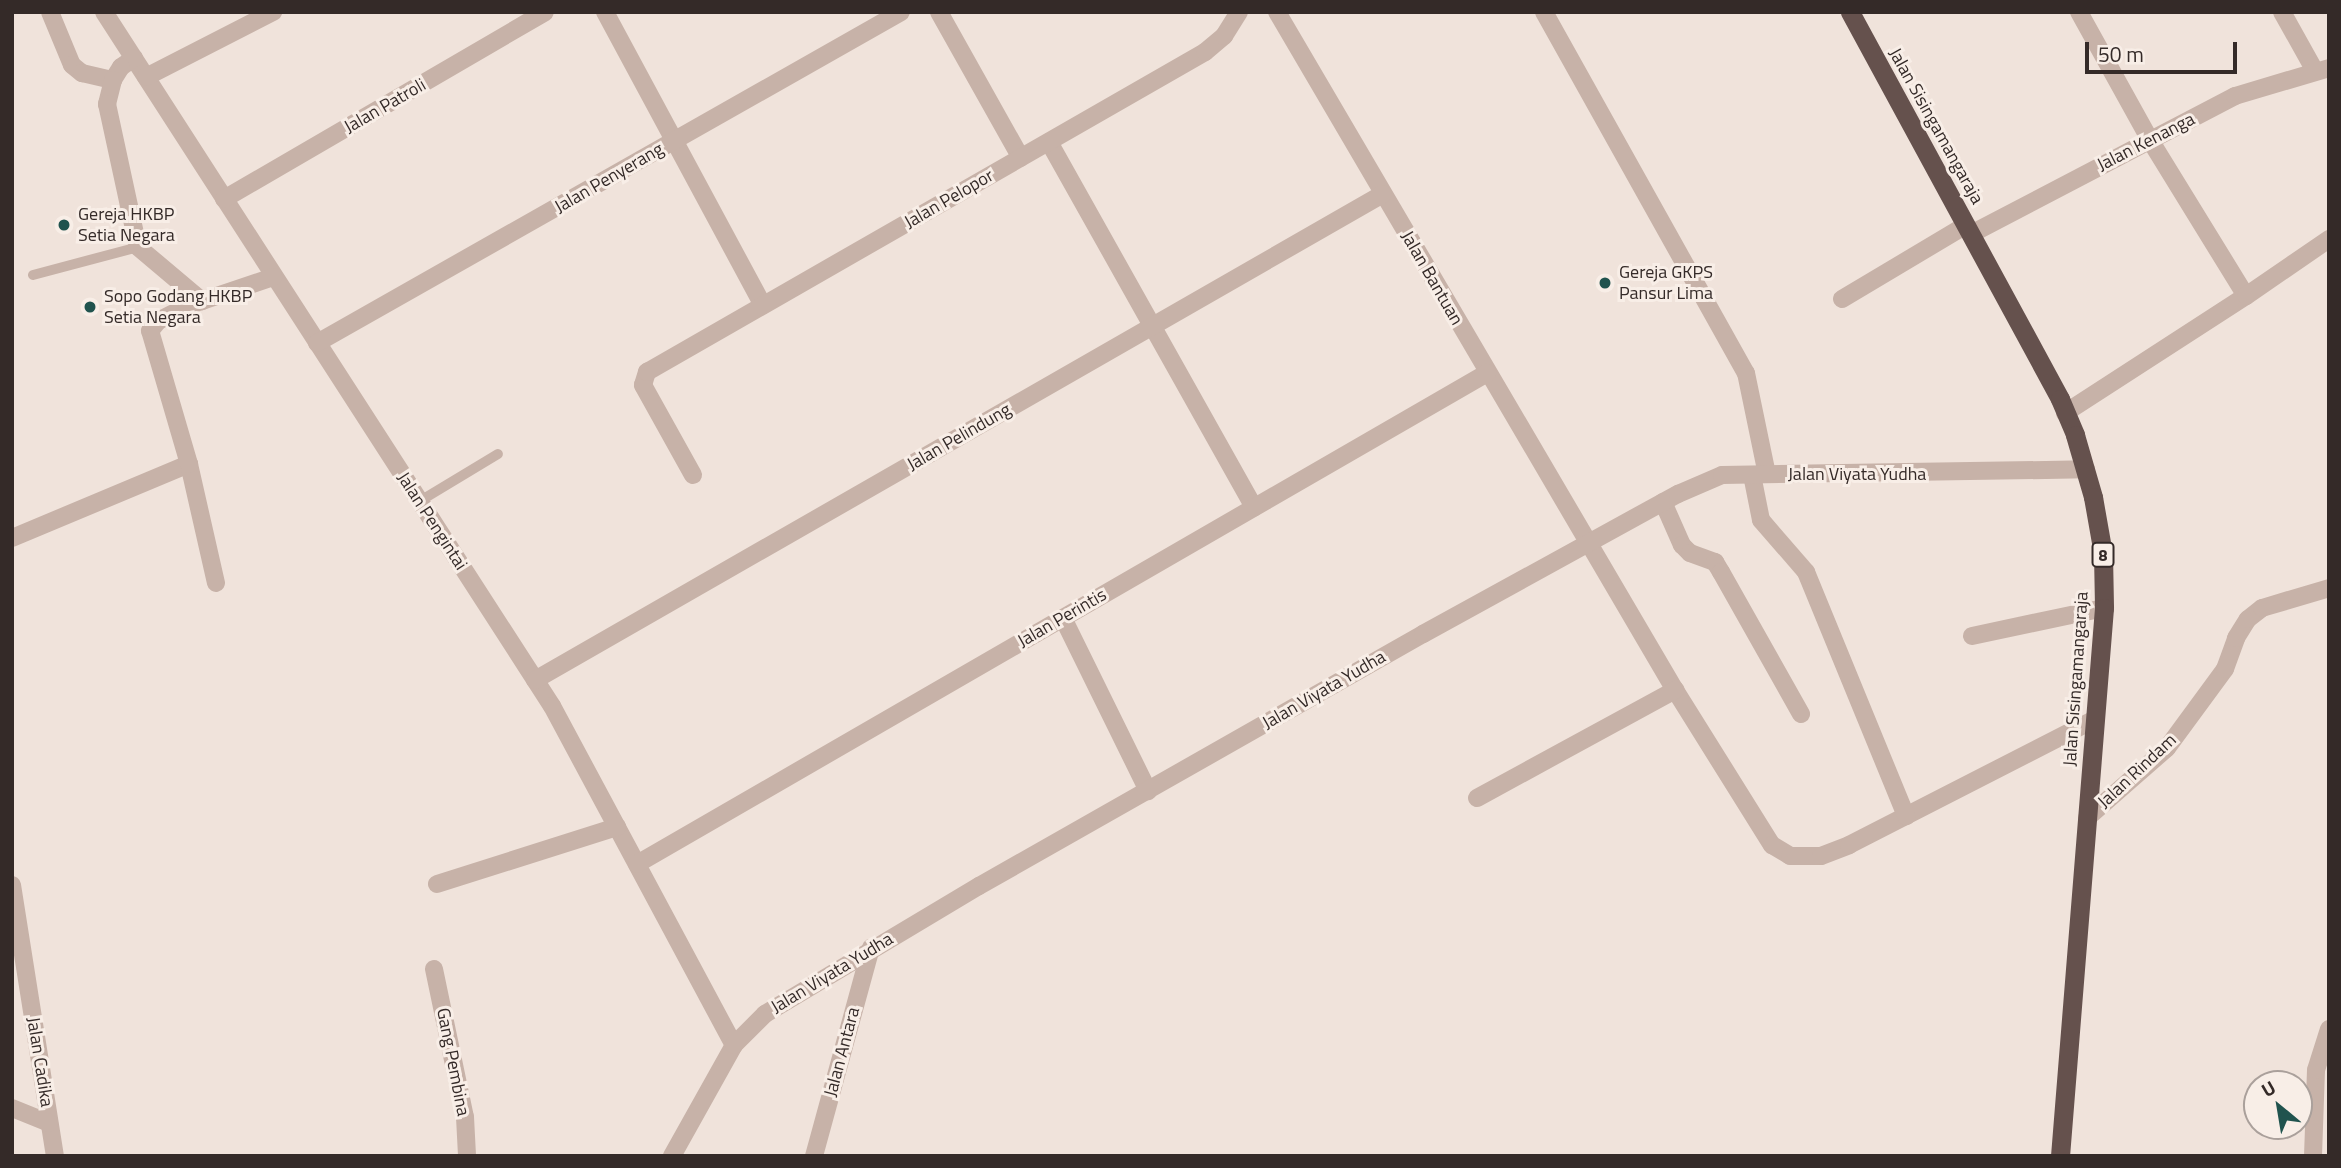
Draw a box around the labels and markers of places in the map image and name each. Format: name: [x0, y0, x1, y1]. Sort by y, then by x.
place label: Gereja HKBP Setia Negara: [78, 204, 175, 246]
marker: Gereja HKBP Setia Negara: [56, 217, 72, 233]
place label: Gereja GKPS Pansur Lima: [1619, 262, 1713, 304]
marker: Gereja GKPS Pansur Lima: [1597, 275, 1613, 291]
place label: Sopo Godang HKBP Setia Negara: [104, 286, 252, 328]
marker: Sopo Godang HKBP Setia Negara: [82, 299, 98, 315]

